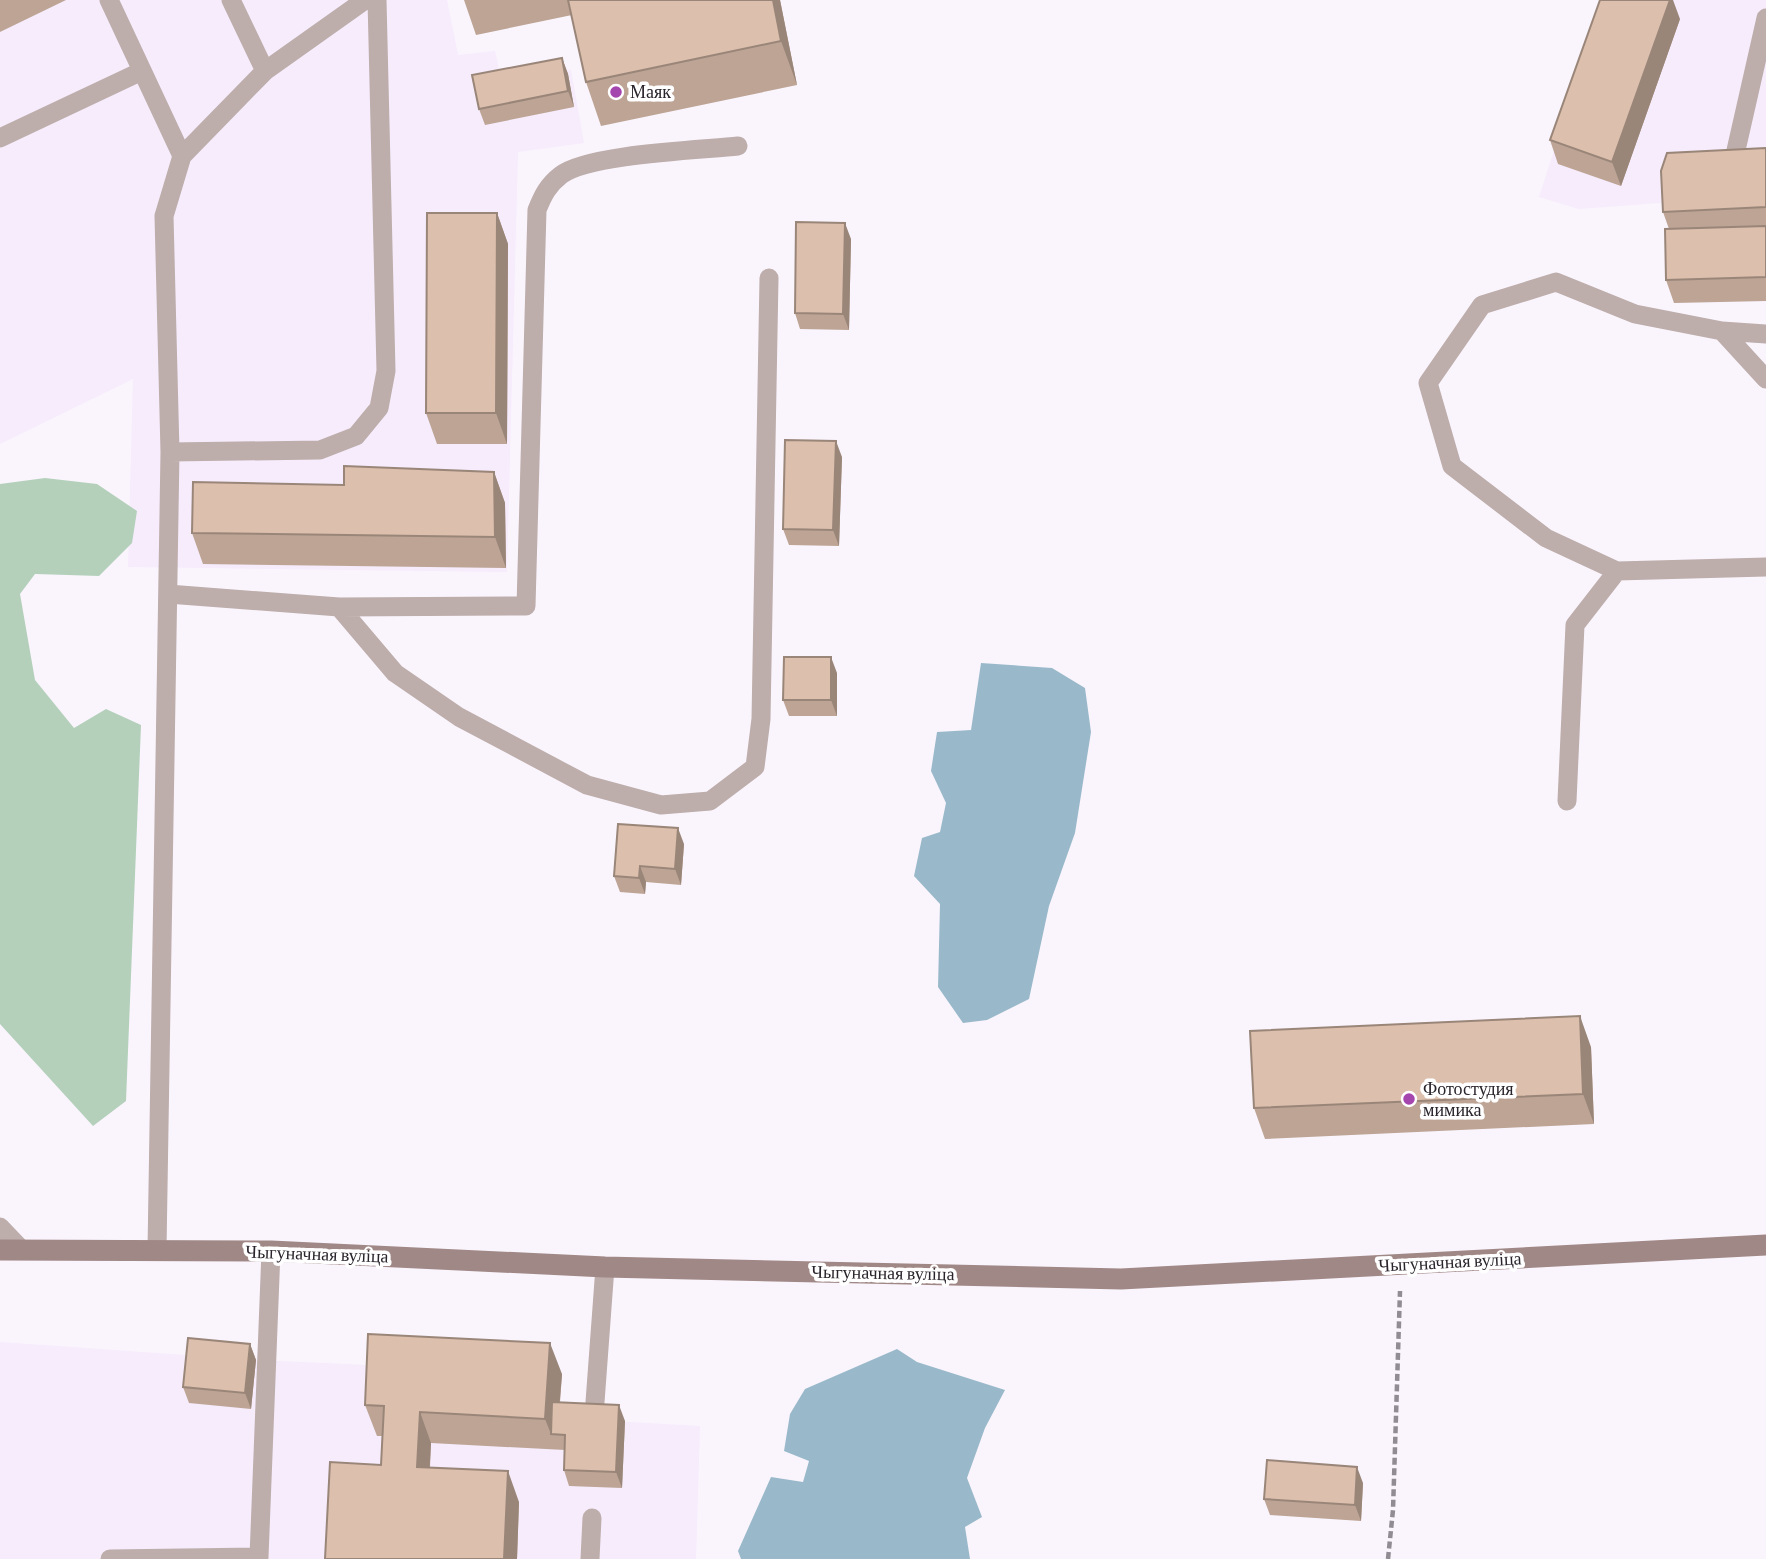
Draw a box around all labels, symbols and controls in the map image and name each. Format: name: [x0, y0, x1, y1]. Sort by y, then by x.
place label: Маяк: [630, 82, 671, 102]
marker: Маяк: [608, 84, 624, 100]
place label: Фотостудия мимика: [1423, 1079, 1514, 1120]
marker: Фотостудия мимика: [1401, 1091, 1417, 1107]
street label: Чыгуначная вуліца: [245, 1242, 389, 1266]
street label: Чыгуначная вуліца: [1378, 1248, 1522, 1276]
street label: Чыгуначная вуліца: [811, 1262, 955, 1284]

